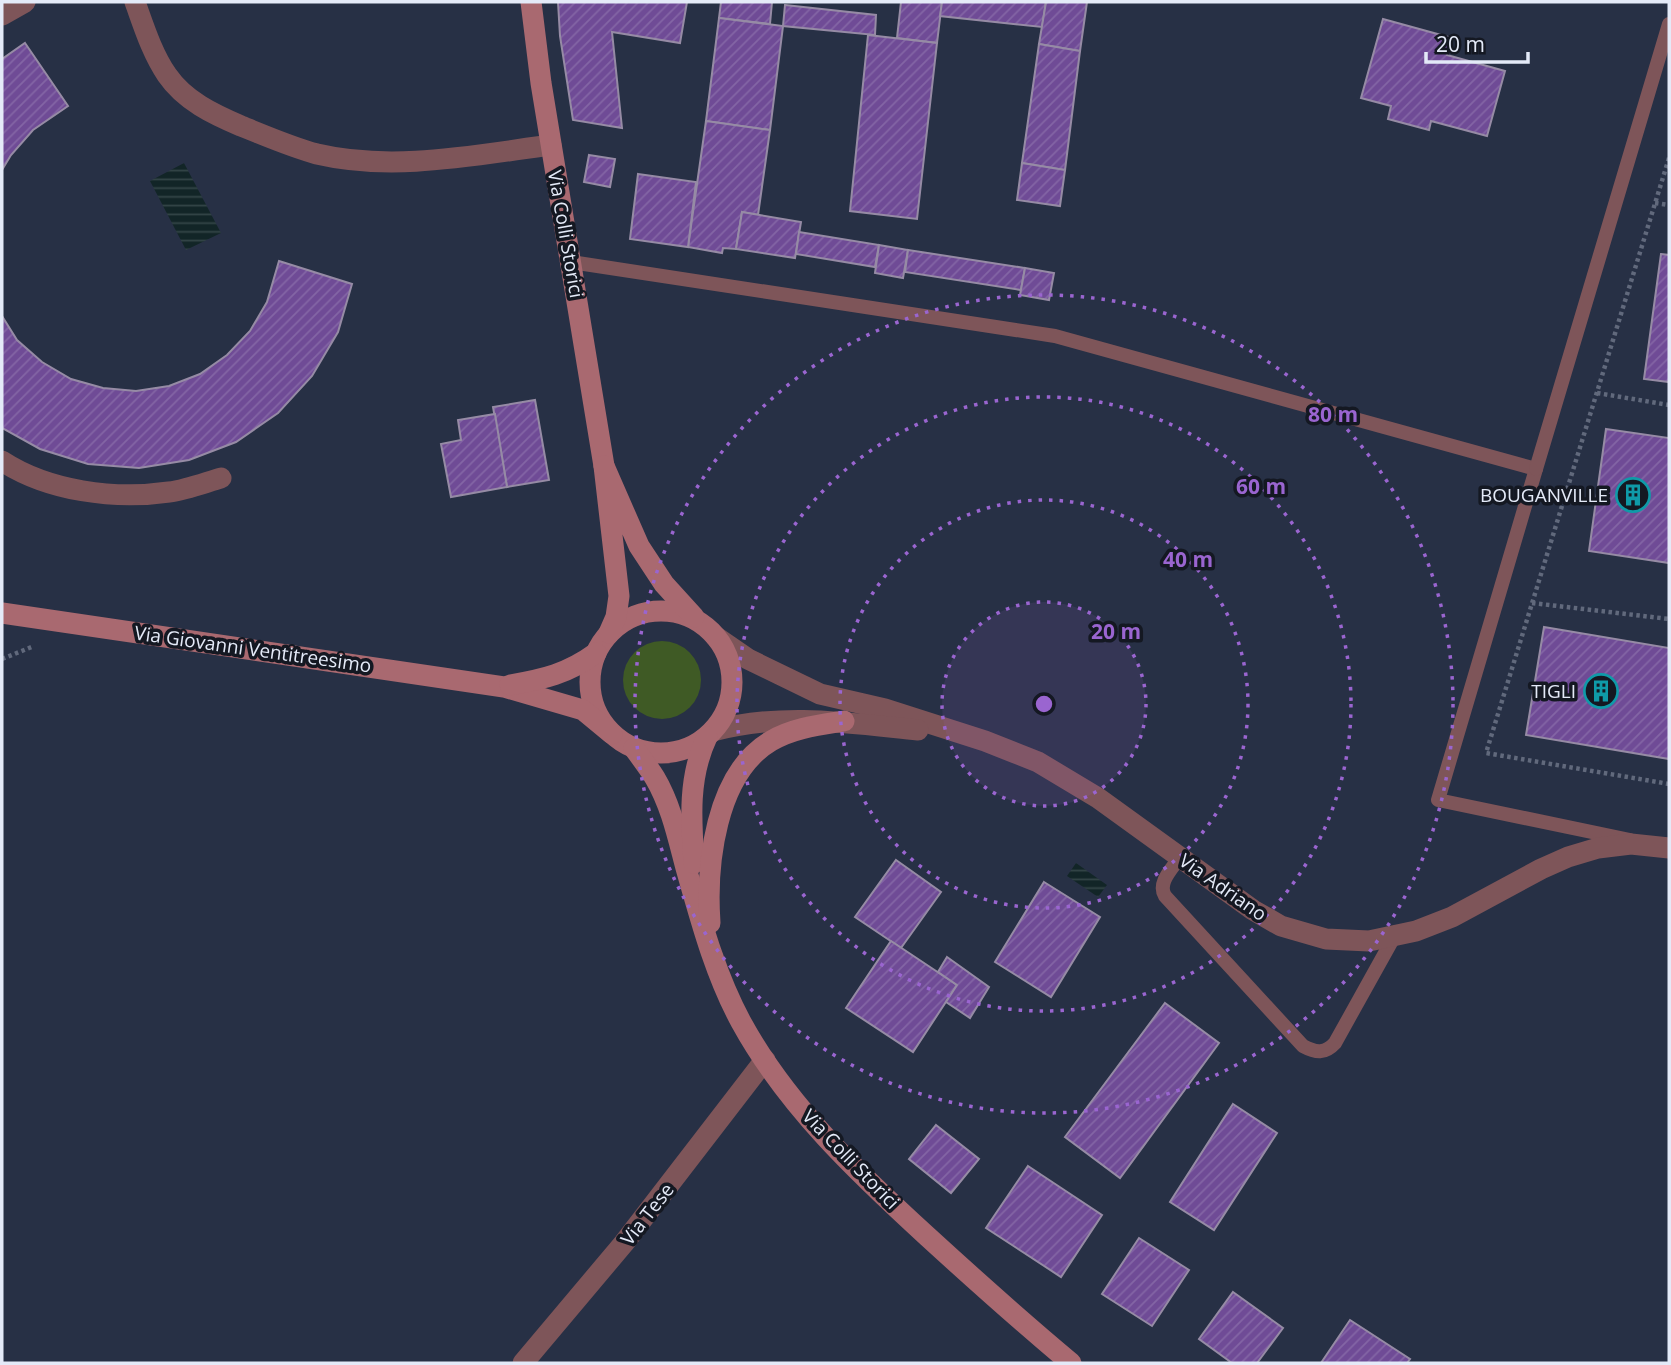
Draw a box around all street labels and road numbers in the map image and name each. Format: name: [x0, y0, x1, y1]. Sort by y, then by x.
street label: Via Colli Storici: [542, 168, 590, 300]
street label: Via Giovanni Ventitreesimo: [133, 620, 373, 678]
street label: Via Adriano: [1174, 847, 1272, 927]
street label: Via Colli Storici: [797, 1103, 905, 1215]
street label: Via Tese: [614, 1177, 680, 1251]

